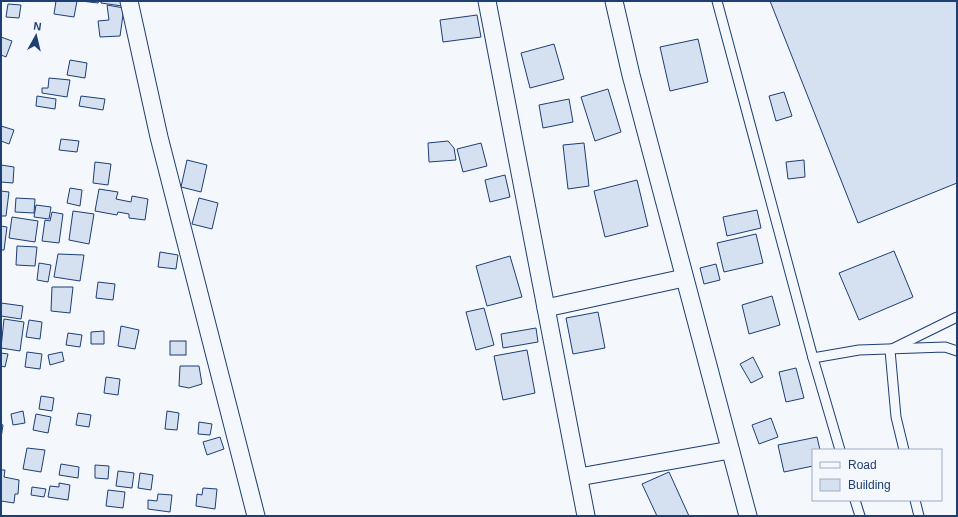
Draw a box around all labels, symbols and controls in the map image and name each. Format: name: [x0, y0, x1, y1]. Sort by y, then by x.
north arrow: [16, 16, 56, 56]
text: N: [33, 20, 42, 33]
legend: [812, 449, 942, 501]
text: Road: [848, 458, 877, 472]
text: Building: [848, 478, 891, 492]

